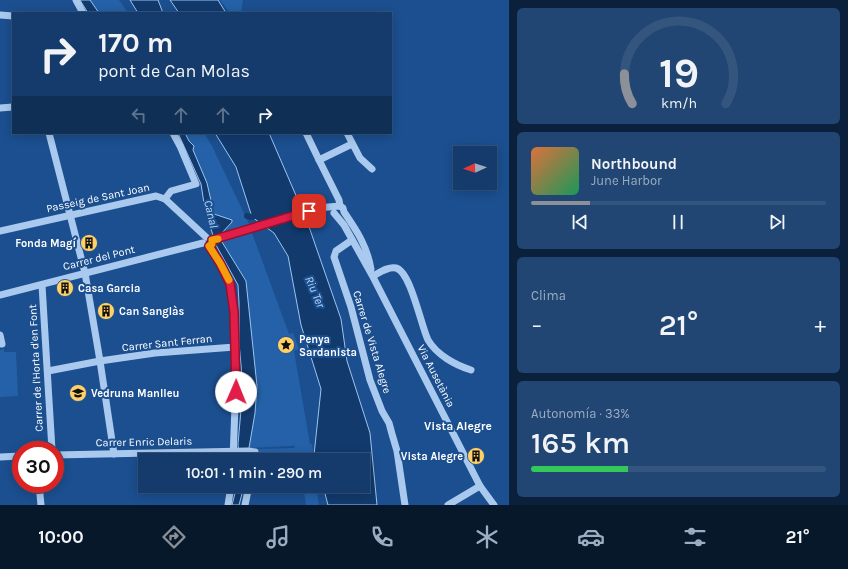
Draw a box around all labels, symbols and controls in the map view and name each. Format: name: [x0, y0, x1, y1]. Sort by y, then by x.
text: 170 m: [98, 26, 173, 59]
icon: right: [32, 28, 84, 80]
text: 19: [658, 49, 699, 97]
text: pont de Can Molas: [98, 60, 250, 82]
text: km/h: [660, 95, 697, 112]
icon: left: [128, 104, 150, 126]
icon: ahead: [170, 104, 192, 126]
icon: ahead: [212, 104, 234, 126]
icon: right: [254, 104, 276, 126]
north arrow: [453, 146, 497, 190]
map controls: [453, 146, 497, 190]
text: Northbound: [591, 155, 677, 173]
text: June Harbor: [591, 173, 662, 188]
street label: Passeig de Sant Joan: [45, 181, 151, 215]
pin: [292, 194, 326, 228]
water label: Canal: [201, 199, 221, 229]
icon: arrive: [298, 200, 320, 222]
icon: previous: [569, 211, 591, 233]
icon: pause: [667, 211, 689, 233]
icon: next: [766, 211, 788, 233]
building icon: Fonda Magí: [79, 233, 99, 253]
place label: Fonda Magí: [15, 237, 76, 250]
street label: Carrer del Pont: [62, 243, 136, 273]
water label: Riu Ter: [302, 274, 328, 311]
building icon: Casa Garcia: [55, 278, 75, 298]
place label: Casa Garcia: [78, 282, 141, 295]
text: Clima: [531, 288, 566, 303]
street label: Carrer de Vista Alegre: [350, 289, 394, 395]
building icon: Can Sanglàs: [96, 301, 116, 321]
street label: Carrer de l'Horta d'en Font: [26, 304, 46, 432]
place label: Can Sanglàs: [119, 305, 185, 318]
text: 21°: [659, 307, 698, 343]
text: −: [531, 312, 543, 338]
text: +: [814, 312, 826, 338]
street label: Carrer Sant Ferran: [121, 332, 213, 354]
place label: Penya Sardanista: [299, 333, 357, 359]
place icon: Penya Sardanista: [276, 335, 296, 355]
street label: Via Ausetània: [415, 342, 457, 410]
position arrow: [215, 371, 257, 413]
school or university icon: Vedruna Manlleu: [68, 383, 88, 403]
place label: Vedruna Manlleu: [91, 387, 179, 400]
text: Autonomía · 33%: [531, 406, 630, 421]
district label: Vista Alegre: [424, 419, 492, 433]
text: 165 km: [531, 425, 630, 461]
street label: Carrer Enric Delaris: [96, 435, 193, 449]
speed limit sign: 30: [12, 441, 64, 493]
building icon: Vista Alegre: [466, 446, 486, 466]
place label: Vista Alegre: [401, 450, 463, 463]
text: 10:01 · 1 min · 290 m: [186, 464, 322, 482]
icon: directions: [160, 523, 188, 551]
icon: music: [264, 523, 292, 551]
icon: phone: [368, 523, 396, 551]
icon: climate: [473, 523, 501, 551]
icon: car: [577, 523, 605, 551]
icon: filters: [681, 523, 709, 551]
text: 10:00: [38, 526, 84, 548]
text: 21°: [786, 526, 810, 548]

